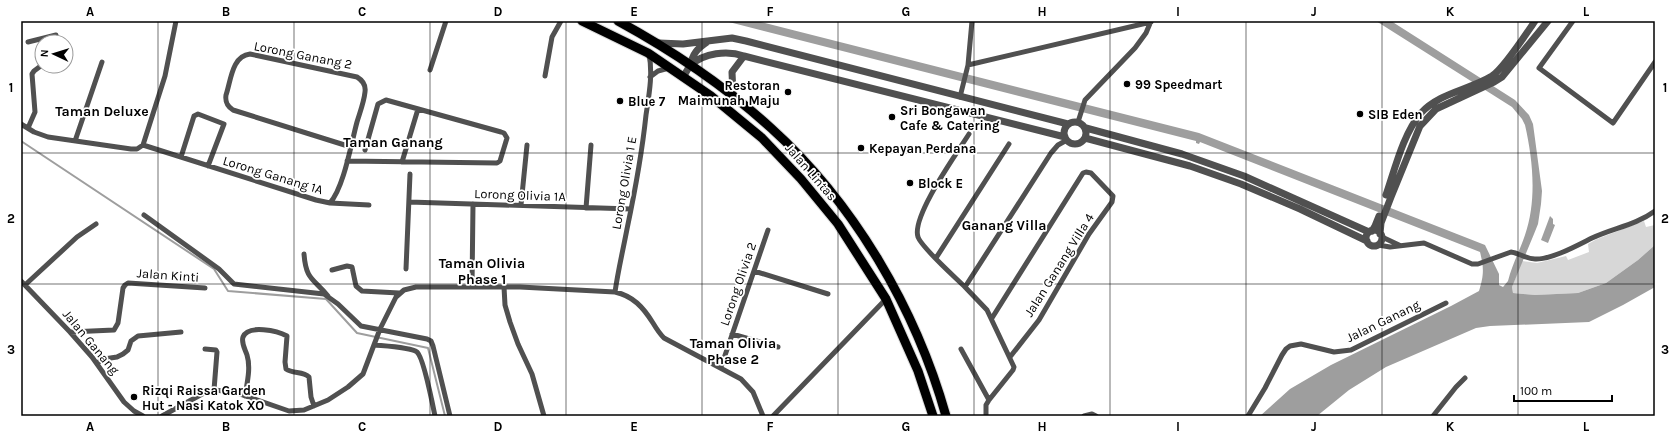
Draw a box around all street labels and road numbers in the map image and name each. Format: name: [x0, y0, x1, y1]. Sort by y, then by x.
street label: Lorong Ganang 2: [253, 38, 353, 72]
street label: Lorong Olivia 1 E: [608, 135, 640, 231]
street label: Jalan Lintas: [782, 140, 840, 204]
street label: Lorong Ganang 1A: [221, 153, 325, 198]
street label: Lorong Olivia 1A: [474, 186, 567, 204]
street label: Jalan Ganang Villa 4: [1021, 211, 1097, 319]
street label: Lorong Olivia 2: [717, 240, 759, 328]
street label: Jalan Kinti: [136, 265, 200, 285]
street label: Jalan Ganang: [1344, 296, 1423, 345]
street label: Jalan Ganang: [60, 307, 123, 378]

